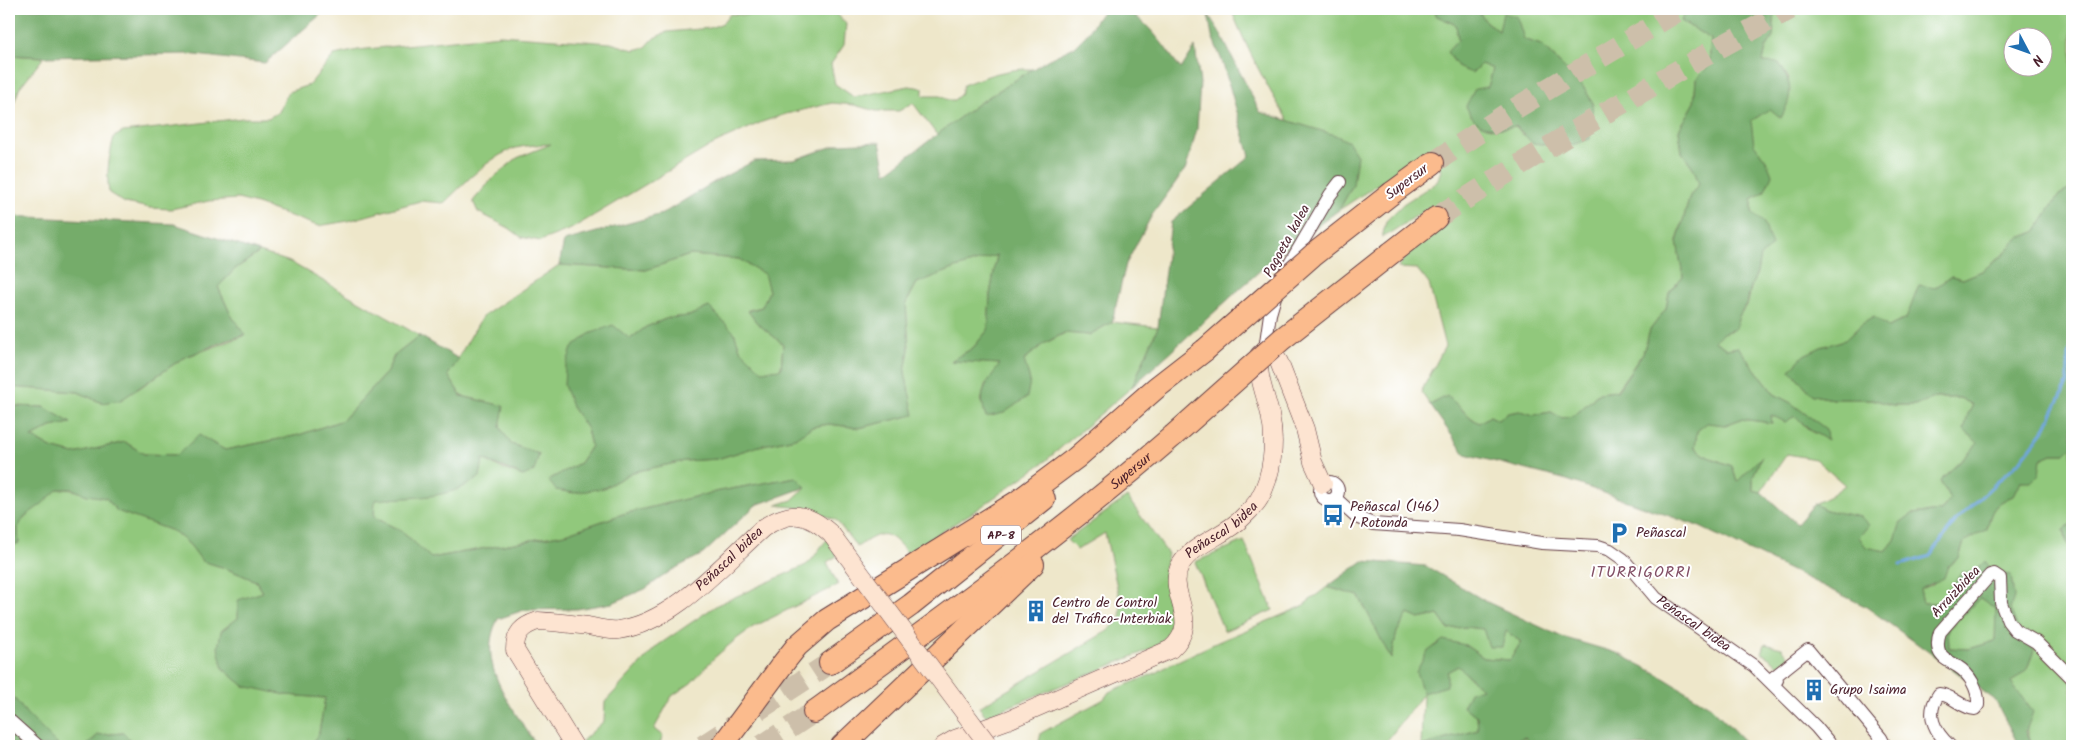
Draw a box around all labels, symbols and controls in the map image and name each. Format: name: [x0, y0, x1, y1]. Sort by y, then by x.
north arrow: [2004, 28, 2054, 78]
text: N: [2026, 49, 2048, 71]
street label: Supersur: [1381, 158, 1434, 206]
street label: Pagoeta kalea: [1258, 200, 1316, 282]
street label: Supersur: [1105, 447, 1158, 496]
place label: Peñascal (146) / Rotonda: [1350, 496, 1439, 534]
street label: Peñascal bidea: [1180, 497, 1264, 564]
bus stop icon: Peñascal (146) / Rotonda: [1320, 502, 1346, 528]
parking icon: Peñascal: [1606, 520, 1632, 546]
street label: Peñascal bidea: [691, 522, 768, 597]
place label: Peñascal: [1636, 522, 1687, 544]
road number: AP-8: [981, 526, 1021, 544]
district label: ITURRIGORRI: [1591, 560, 1691, 585]
street label: Arraizbidea: [1926, 561, 1986, 623]
street label: Peñascal bidea: [1652, 590, 1735, 658]
place label: Centro de Control del Tráfico-Interbiak: [1052, 592, 1172, 630]
building icon: Centro de Control del Tráfico-Interbiak: [1023, 598, 1049, 624]
building icon: Grupo Isaima: [1801, 677, 1827, 703]
place label: Grupo Isaima: [1830, 679, 1906, 701]

